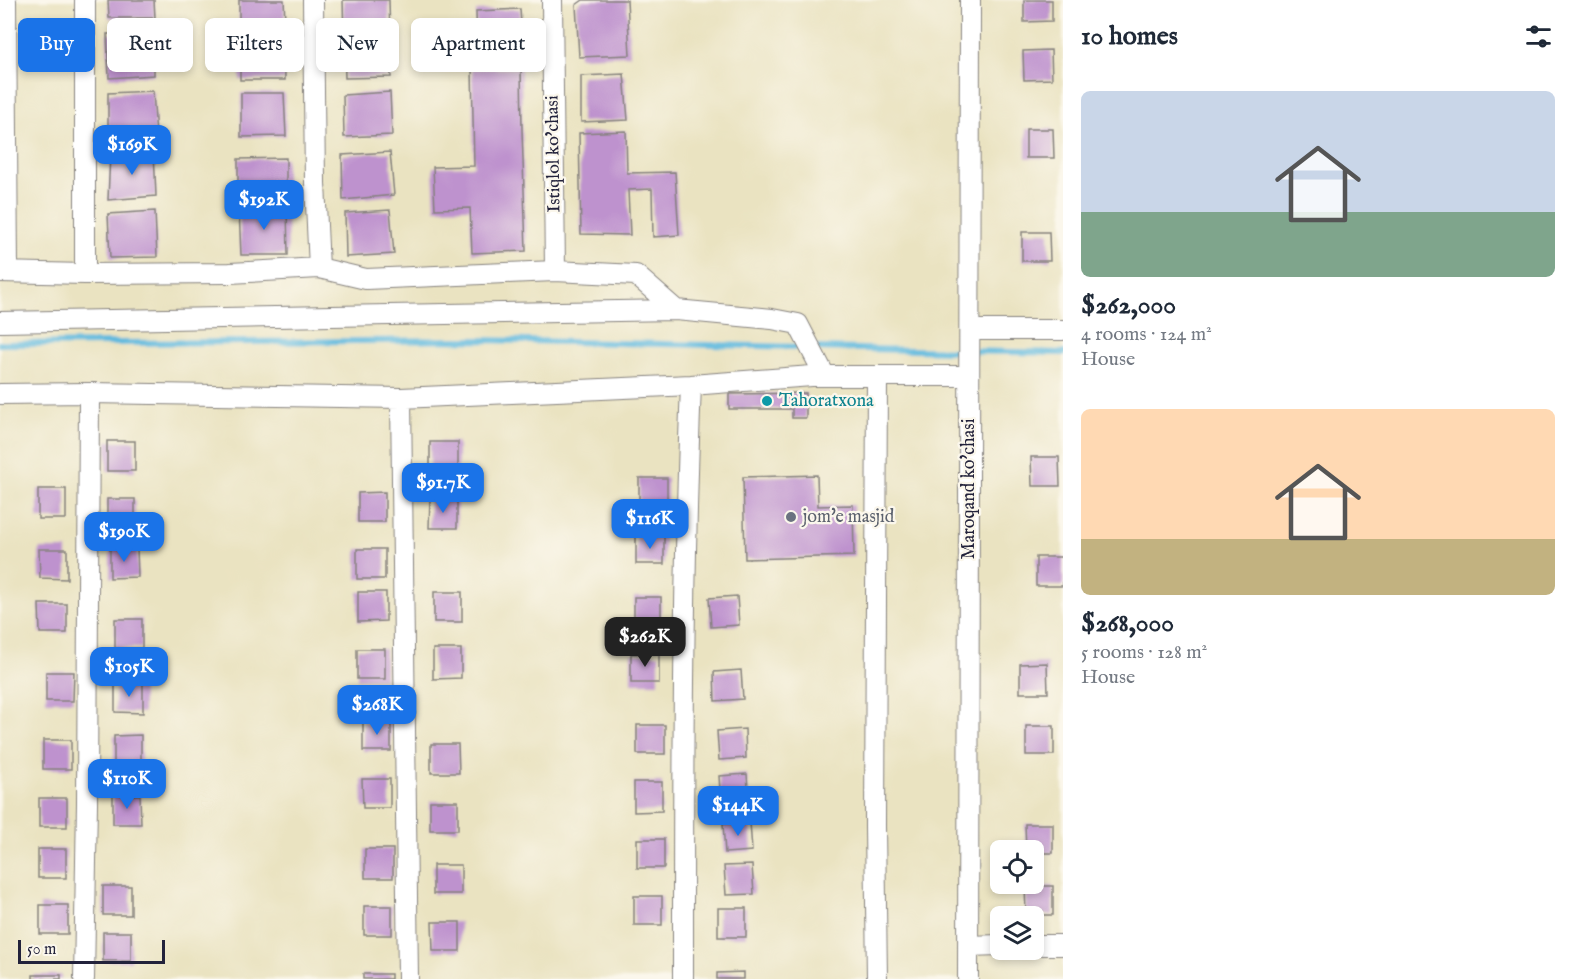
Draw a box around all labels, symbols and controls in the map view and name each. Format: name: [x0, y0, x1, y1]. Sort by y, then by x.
chip: Buy: [18, 18, 95, 72]
chip: Rent: [107, 18, 193, 72]
chip: Filters: [205, 18, 304, 72]
chip: New: [316, 18, 399, 72]
chip: Apartment: [411, 18, 546, 72]
text: 10 homes: [1081, 20, 1178, 53]
icon: filters: [1522, 20, 1555, 53]
street label: Istiqlol ko'chasi: [541, 95, 567, 213]
pin: $169K: [90, 125, 174, 176]
icon: home: [1264, 130, 1372, 238]
text: $169K: [107, 132, 157, 157]
pin: $192K: [222, 180, 306, 231]
text: $192K: [238, 187, 290, 212]
text: $262,000: [1081, 289, 1176, 322]
text: 4 rooms · 124 m²: [1081, 322, 1212, 347]
text: House: [1081, 347, 1135, 372]
place label: Tahoratxona: [779, 390, 874, 413]
marker: Tahoratxona: [760, 394, 774, 408]
street label: Maroqand ko'chasi: [958, 418, 981, 560]
icon: home: [1264, 448, 1372, 556]
pin: $91.7K: [394, 463, 492, 514]
text: $91.7K: [416, 470, 470, 495]
pin: $116K: [608, 499, 692, 550]
text: $116K: [626, 506, 674, 531]
place label: jom'e masjid: [801, 506, 895, 529]
marker: jom'e masjid: [784, 510, 798, 524]
pin: $190K: [82, 512, 166, 563]
text: $190K: [98, 519, 150, 544]
text: $268,000: [1081, 607, 1174, 640]
pin: $262K: [603, 617, 687, 668]
text: $262K: [619, 624, 671, 649]
text: 5 rooms · 128 m²: [1081, 640, 1207, 665]
pin: $105K: [87, 647, 171, 698]
text: $105K: [104, 654, 154, 679]
text: House: [1081, 665, 1135, 690]
pin: $268K: [335, 685, 419, 736]
text: $268K: [351, 692, 403, 717]
pin: $110K: [85, 759, 169, 810]
text: $110K: [102, 766, 152, 791]
pin: $144K: [696, 786, 780, 837]
text: $144K: [712, 793, 764, 818]
map controls: [990, 840, 1044, 960]
button: locate: [990, 840, 1044, 894]
button: layers: [990, 906, 1044, 960]
scale bar: [18, 937, 165, 964]
text: 50 m: [27, 940, 56, 960]

